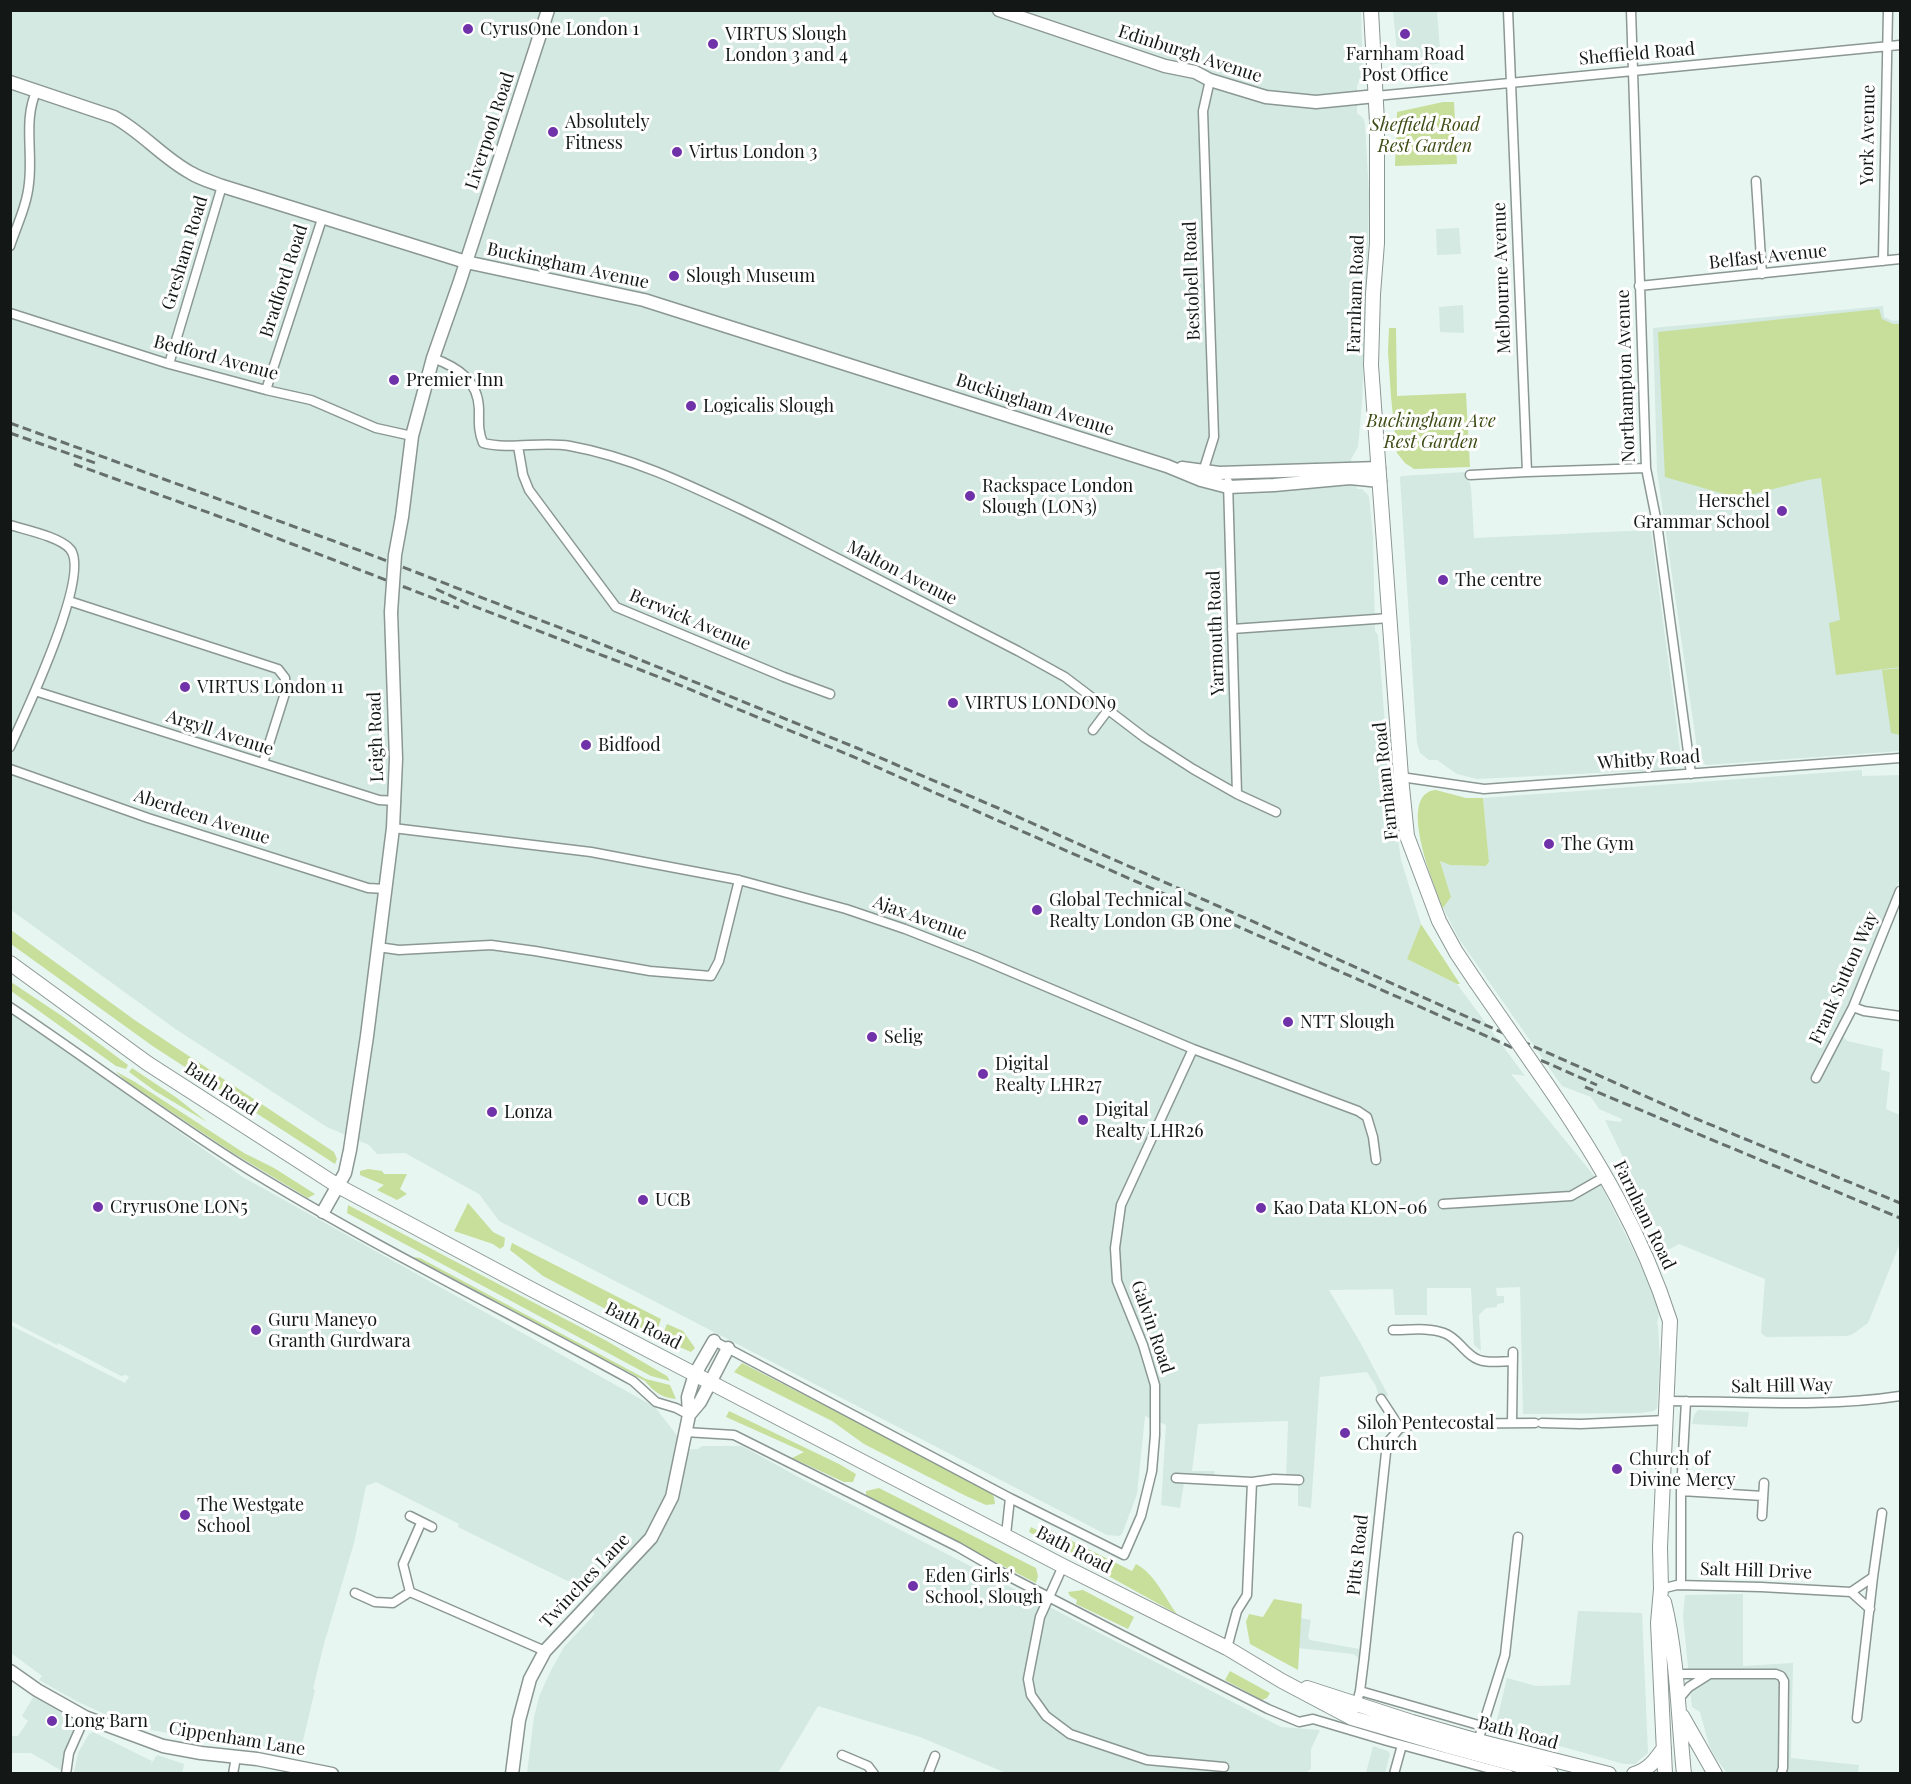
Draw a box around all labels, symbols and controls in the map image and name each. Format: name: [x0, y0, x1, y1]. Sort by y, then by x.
place label: CyrusOne London 1: [480, 18, 639, 40]
street label: Edinburgh Avenue: [1115, 21, 1265, 87]
marker: CyrusOne London 1: [461, 22, 475, 36]
place label: VIRTUS Slough London 3 and 4: [725, 23, 848, 66]
marker: Farnham Road Post Office: [1398, 27, 1412, 41]
marker: VIRTUS Slough London 3 and 4: [706, 37, 720, 51]
street label: Sheffield Road: [1578, 38, 1696, 70]
place label: Farnham Road Post Office: [1346, 43, 1464, 86]
street label: Liverpool Road: [461, 70, 519, 192]
street label: York Avenue: [1856, 84, 1880, 186]
place label: Absolutely Fitness: [565, 111, 650, 154]
park label: Sheffield Road Rest Garden: [1370, 114, 1480, 156]
marker: Absolutely Fitness: [546, 125, 560, 139]
place label: Virtus London 3: [689, 141, 817, 163]
marker: Virtus London 3: [670, 145, 684, 159]
street label: Gresham Road: [157, 193, 213, 313]
street label: Melbourne Avenue: [1489, 202, 1515, 354]
street label: Bestobell Road: [1179, 221, 1205, 341]
street label: Bradford Road: [256, 222, 312, 340]
street label: Farnham Road: [1343, 234, 1369, 354]
street label: Buckingham Avenue: [485, 238, 651, 294]
street label: Belfast Avenue: [1708, 240, 1828, 274]
place label: Slough Museum: [686, 265, 815, 287]
marker: Slough Museum: [667, 269, 681, 283]
street label: Northampton Avenue: [1612, 289, 1640, 463]
street label: Bedford Avenue: [151, 331, 281, 385]
place label: Premier Inn: [406, 369, 504, 391]
street label: Buckingham Avenue: [953, 369, 1117, 441]
marker: Premier Inn: [387, 373, 401, 387]
place label: Logicalis Slough: [703, 395, 834, 417]
marker: Logicalis Slough: [684, 399, 698, 413]
park label: Buckingham Ave Rest Garden: [1366, 410, 1496, 452]
place label: Rackspace London Slough (LON3): [982, 475, 1133, 518]
marker: Rackspace London Slough (LON3): [963, 489, 977, 503]
place label: Herschel Grammar School: [1633, 490, 1770, 532]
marker: Herschel Grammar School: [1775, 504, 1789, 518]
street label: Malton Avenue: [843, 536, 961, 610]
place label: The centre: [1455, 569, 1542, 591]
street label: Yarmouth Road: [1203, 570, 1229, 696]
marker: The centre: [1436, 573, 1450, 587]
street label: Berwick Avenue: [626, 585, 754, 655]
place label: VIRTUS London 11: [197, 676, 344, 698]
marker: VIRTUS London 11: [178, 680, 192, 694]
street label: Leigh Road: [364, 691, 388, 783]
place label: VIRTUS LONDON9: [965, 692, 1116, 714]
marker: VIRTUS LONDON9: [946, 696, 960, 710]
street label: Argyll Avenue: [164, 706, 276, 760]
street label: Farnham Road: [1369, 721, 1403, 841]
place label: Bidfood: [598, 734, 661, 756]
marker: Bidfood: [579, 738, 593, 752]
street label: Whitby Road: [1597, 746, 1701, 774]
street label: Aberdeen Avenue: [131, 785, 273, 849]
place label: The Gym: [1561, 833, 1634, 855]
marker: The Gym: [1542, 837, 1556, 851]
place label: Global Technical Realty London GB One: [1049, 889, 1232, 932]
street label: Ajax Avenue: [870, 891, 970, 945]
marker: Global Technical Realty London GB One: [1030, 903, 1044, 917]
street label: Frank Sutton Way: [1805, 908, 1883, 1048]
place label: NTT Slough: [1300, 1011, 1395, 1033]
marker: NTT Slough: [1281, 1015, 1295, 1029]
place label: Selig: [884, 1026, 923, 1048]
marker: Selig: [865, 1030, 879, 1044]
place label: Digital Realty LHR27: [995, 1053, 1102, 1096]
street label: Bath Road: [180, 1057, 262, 1121]
marker: Digital Realty LHR27: [976, 1067, 990, 1081]
place label: Digital Realty LHR26: [1095, 1099, 1204, 1142]
place label: Lonza: [504, 1101, 553, 1123]
marker: Lonza: [485, 1105, 499, 1119]
marker: Digital Realty LHR26: [1076, 1113, 1090, 1127]
street label: Farnham Road: [1608, 1157, 1680, 1273]
place label: UCB: [655, 1189, 691, 1211]
marker: UCB: [636, 1193, 650, 1207]
place label: CryrusOne LON5: [110, 1196, 248, 1218]
place label: Kao Data KLON-06: [1273, 1197, 1427, 1219]
marker: CryrusOne LON5: [91, 1200, 105, 1214]
marker: Kao Data KLON-06: [1254, 1201, 1268, 1215]
street label: Galvin Road: [1126, 1278, 1178, 1376]
street label: Bath Road: [601, 1298, 685, 1354]
place label: Guru Maneyo Granth Gurdwara: [268, 1309, 411, 1352]
marker: Guru Maneyo Granth Gurdwara: [249, 1323, 263, 1337]
street label: Salt Hill Way: [1731, 1374, 1833, 1398]
place label: Siloh Pentecostal Church: [1357, 1412, 1495, 1454]
marker: Siloh Pentecostal Church: [1338, 1426, 1352, 1440]
place label: Church of Divine Mercy: [1629, 1448, 1736, 1490]
marker: Church of Divine Mercy: [1610, 1462, 1624, 1476]
place label: The Westgate School: [197, 1494, 304, 1537]
marker: The Westgate School: [178, 1508, 192, 1522]
street label: Pitts Road: [1343, 1513, 1373, 1597]
street label: Bath Road: [1032, 1522, 1116, 1578]
street label: Twinches Lane: [536, 1529, 634, 1633]
street label: Salt Hill Drive: [1699, 1558, 1813, 1584]
place label: Eden Girls' School, Slough: [925, 1565, 1043, 1608]
marker: Eden Girls' School, Slough: [906, 1579, 920, 1593]
place label: Long Barn: [64, 1710, 148, 1732]
street label: Bath Road: [1475, 1712, 1561, 1754]
marker: Long Barn: [45, 1714, 59, 1728]
street label: Cippenham Lane: [167, 1718, 307, 1760]

